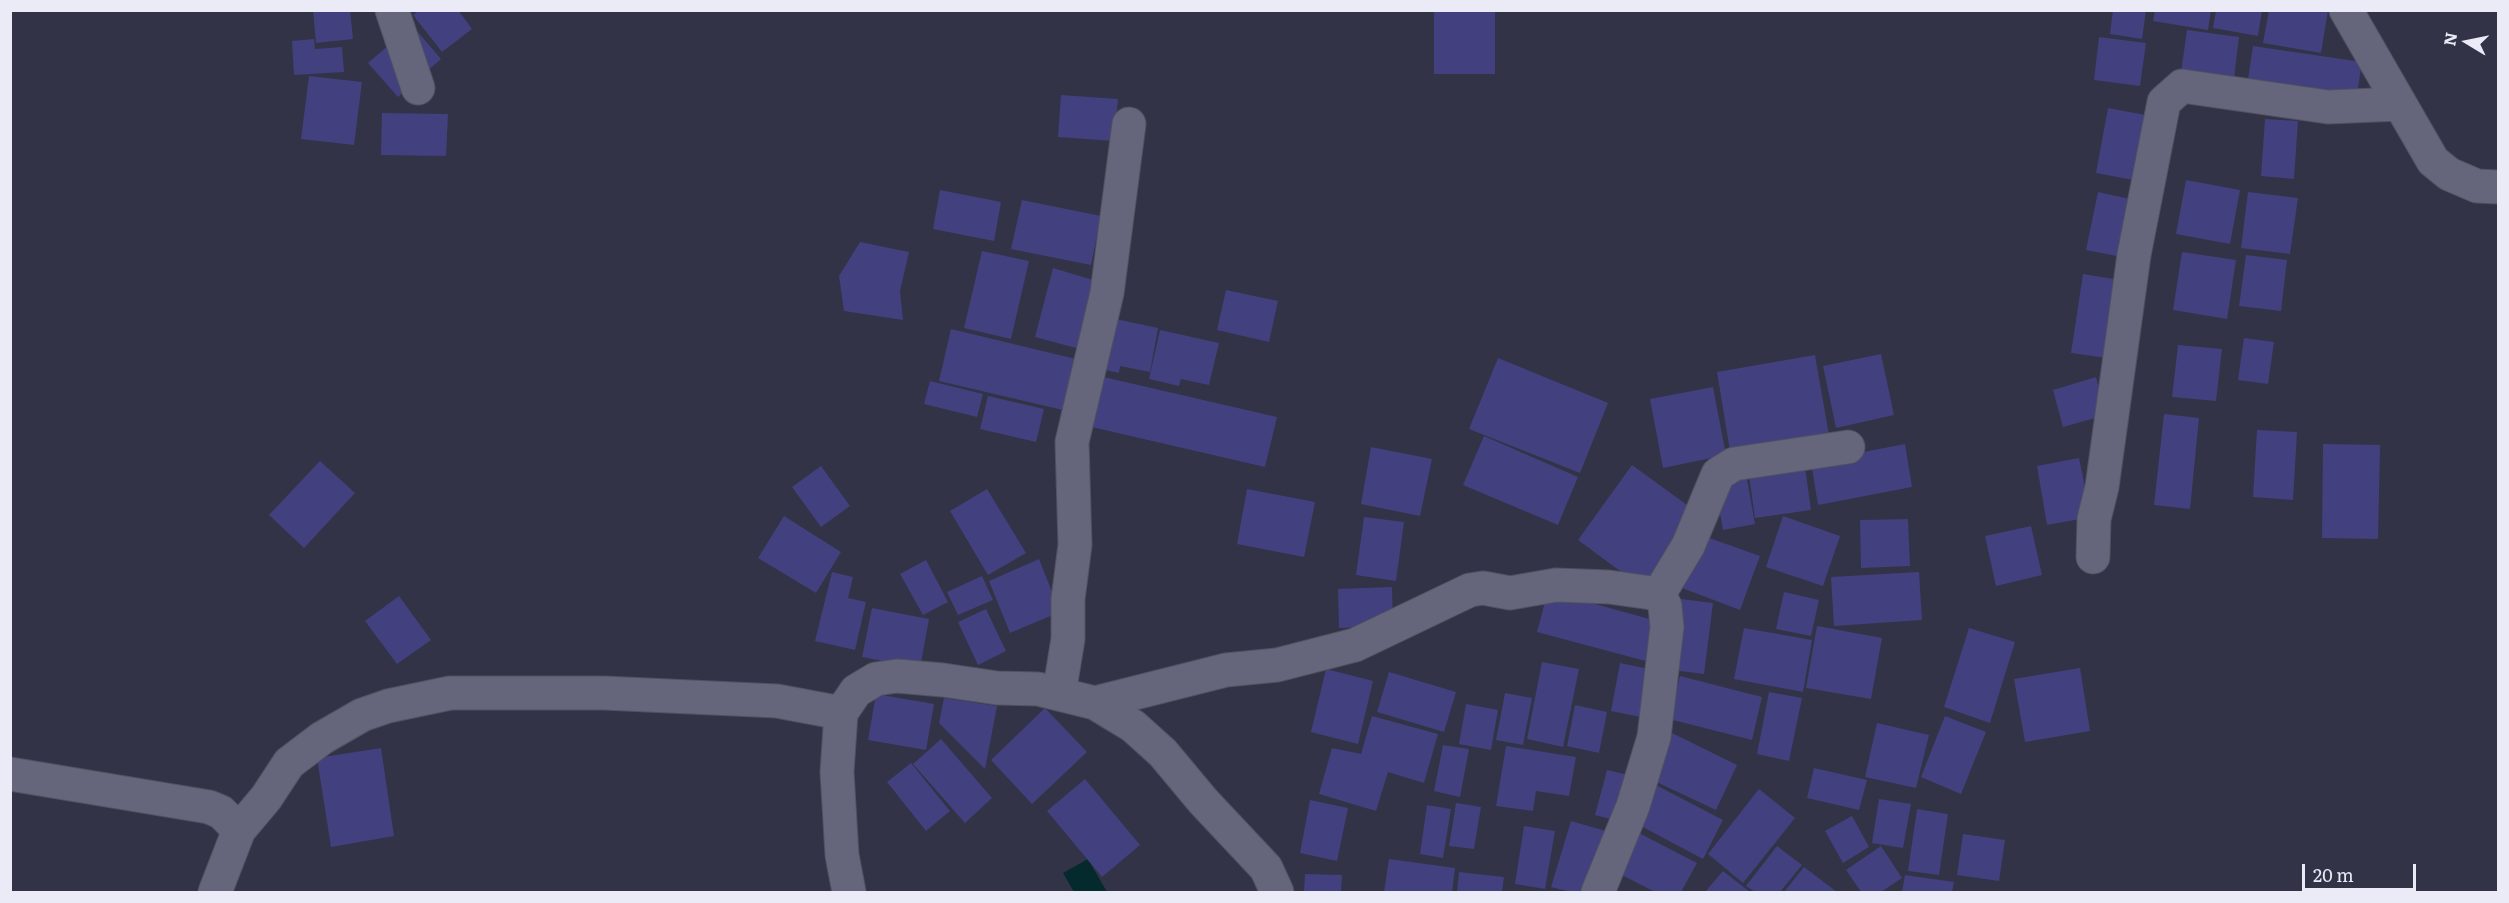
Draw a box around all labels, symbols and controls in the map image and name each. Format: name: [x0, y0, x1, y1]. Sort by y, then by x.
north arrow: [2437, 12, 2497, 72]
text: N: [2436, 30, 2462, 48]
scale bar: [2305, 852, 2419, 890]
text: 20 m: [2313, 861, 2354, 888]

